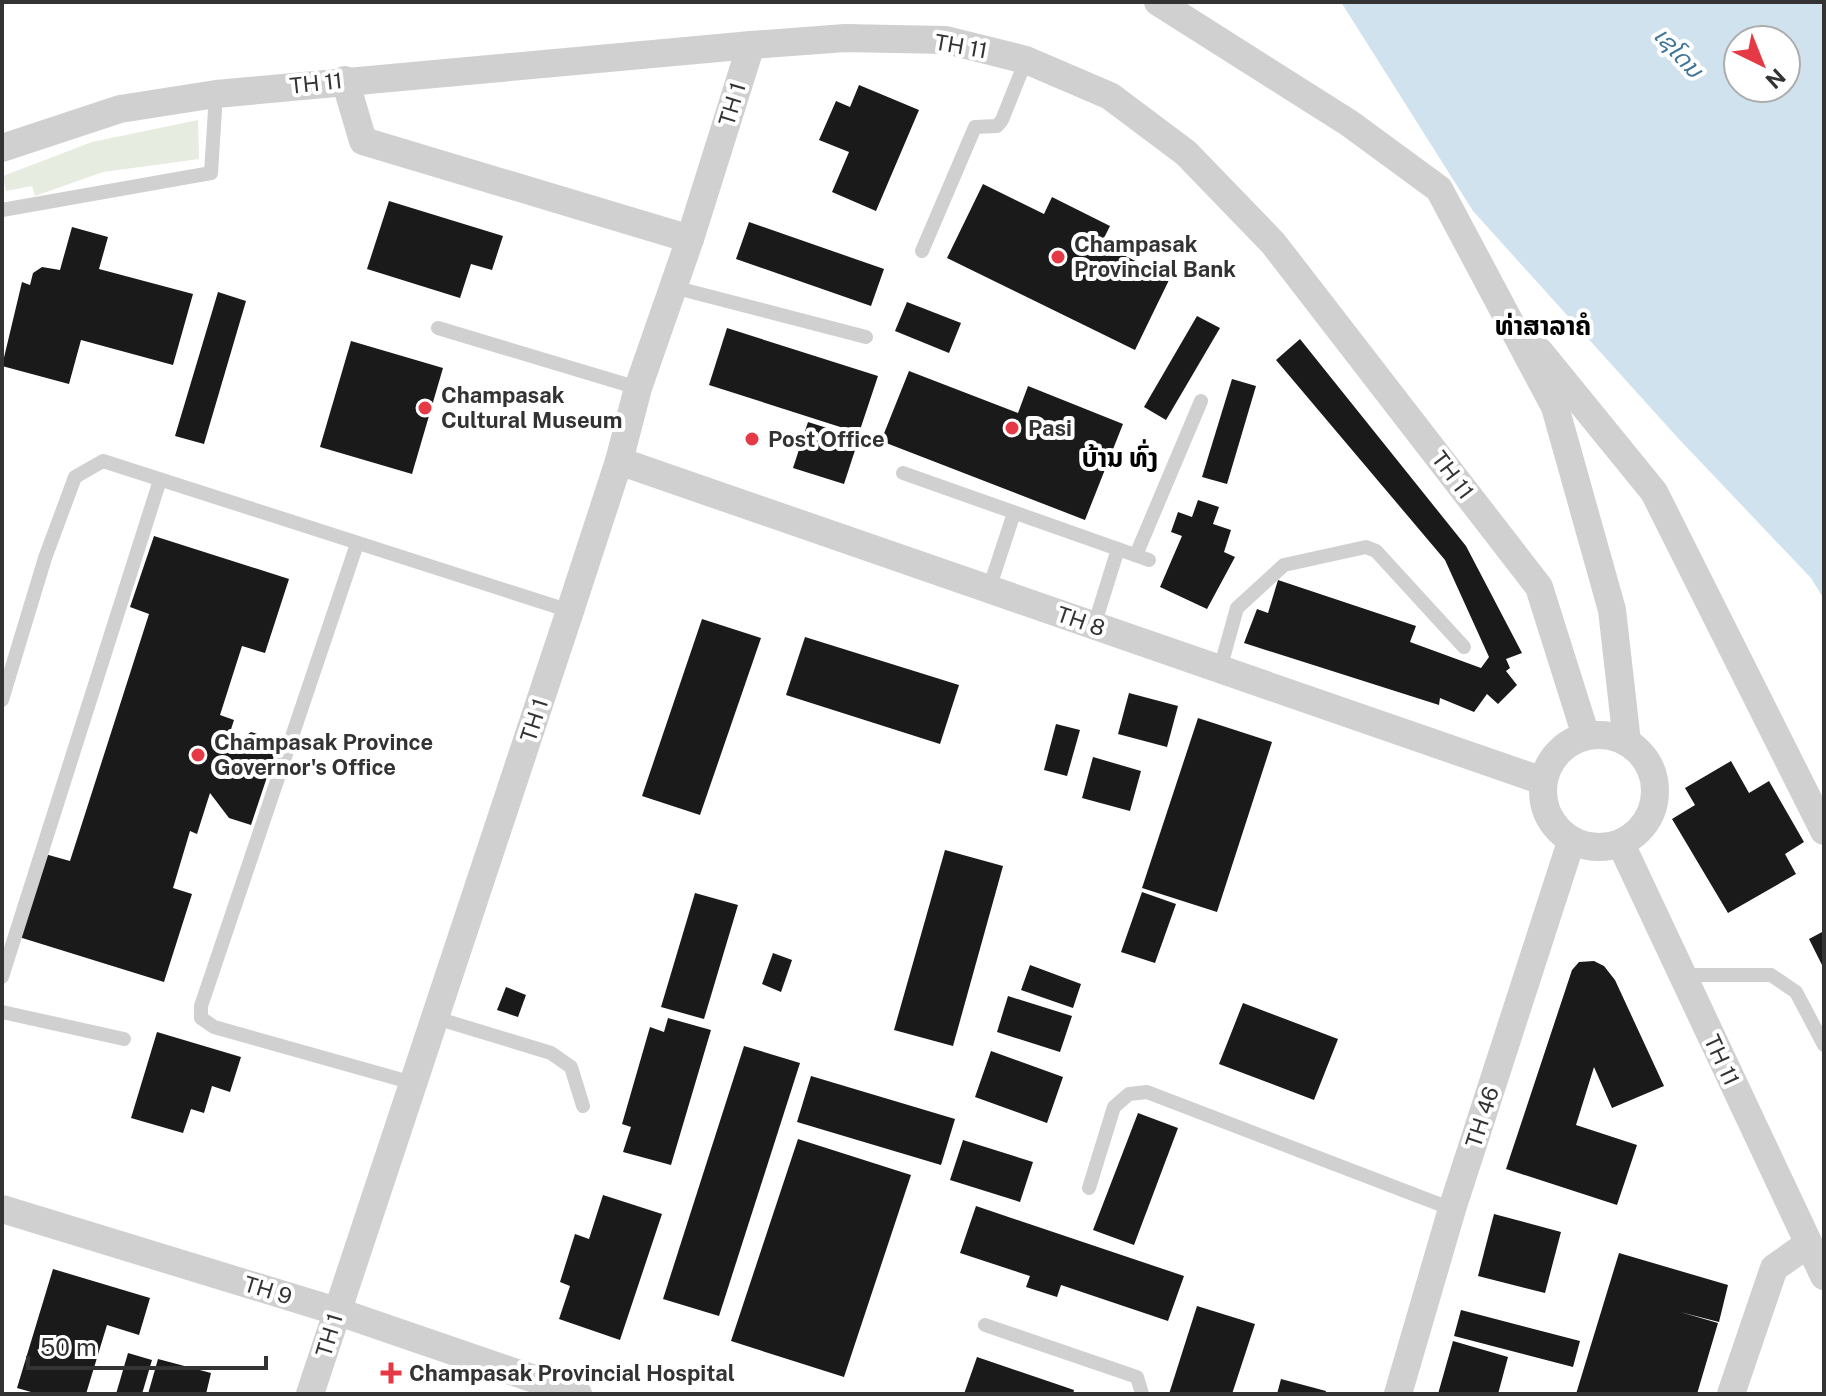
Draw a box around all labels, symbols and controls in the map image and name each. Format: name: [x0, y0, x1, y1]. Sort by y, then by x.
water label: ເຊໂດນ: [1649, 21, 1711, 84]
north arrow: [1722, 24, 1802, 104]
street label: TH 11: [933, 29, 989, 63]
text: N: [1760, 63, 1791, 94]
street label: TH 11: [288, 67, 344, 99]
street label: TH 1: [713, 79, 751, 129]
place label: Champasak Provincial Bank: [1074, 231, 1236, 282]
marker: Champasak Provincial Bank: [1049, 248, 1067, 266]
district label: ທ່າສາລາຄໍ: [1495, 310, 1591, 341]
place label: Champasak Cultural Museum: [441, 382, 622, 433]
marker: Champasak Cultural Museum: [416, 399, 434, 417]
place label: Pasi: [1028, 415, 1072, 441]
marker: Pasi: [1003, 419, 1021, 437]
place label: Post Office: [768, 426, 885, 452]
marker: Post Office: [743, 430, 761, 448]
district label: ບ້ານ ທົ່ງ: [1082, 439, 1158, 473]
street label: TH 11: [1427, 446, 1479, 504]
street label: TH 8: [1053, 601, 1109, 641]
street label: TH 1: [515, 695, 553, 745]
place label: Champasak Province Governor's Office: [214, 729, 433, 780]
marker: Champasak Province Governor's Office: [189, 746, 207, 764]
street label: TH 11: [1699, 1030, 1745, 1090]
street label: TH 46: [1460, 1083, 1504, 1151]
street label: TH 9: [241, 1270, 295, 1310]
street label: TH 1: [310, 1310, 348, 1360]
scale bar: [28, 1320, 266, 1370]
text: 50 m: [40, 1333, 97, 1361]
place label: Champasak Provincial Hospital: [409, 1360, 735, 1386]
marker: Champasak Provincial Hospital: [380, 1362, 402, 1384]

